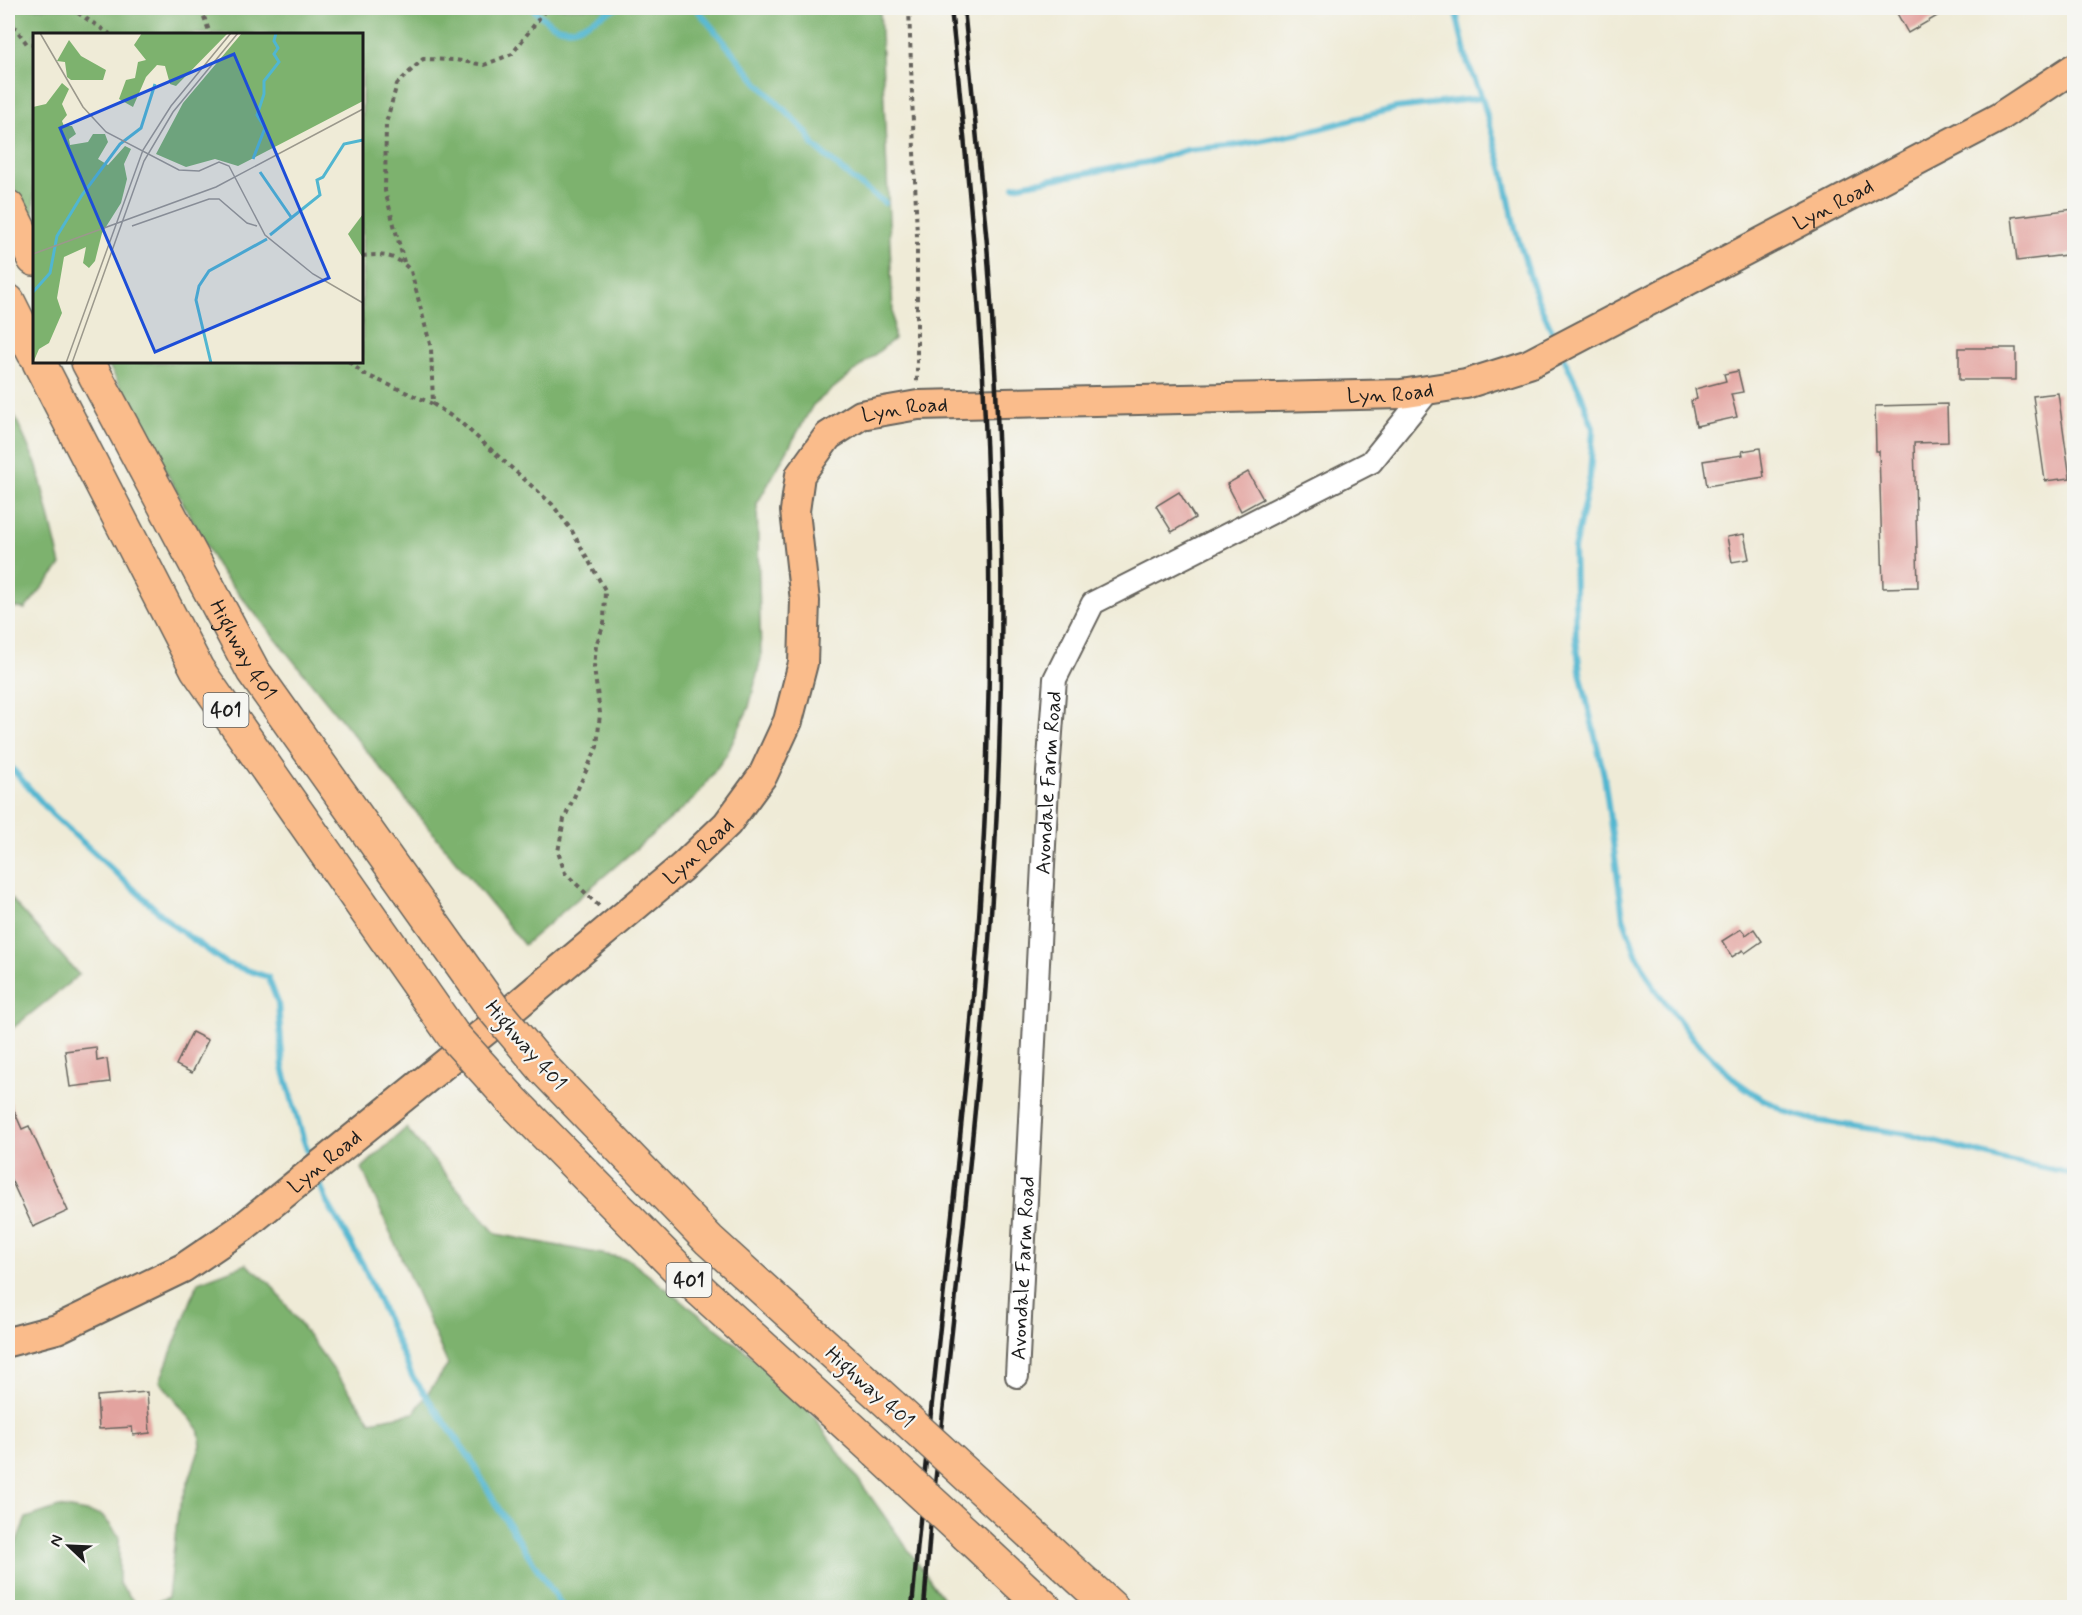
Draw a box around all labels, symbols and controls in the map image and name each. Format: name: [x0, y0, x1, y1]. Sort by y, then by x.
inset map: [33, 33, 363, 363]
street label: Lyn Road: [1789, 173, 1879, 238]
street label: Lyn Road: [1347, 376, 1436, 410]
street label: Lyn Road: [860, 391, 948, 430]
street label: Highway 401: [203, 595, 282, 706]
street label: Avondale Farm Road: [1030, 690, 1069, 876]
road number: 401: [204, 693, 248, 727]
street label: Lyn Road: [658, 812, 740, 892]
street label: Highway 401: [477, 994, 572, 1098]
street label: Lyn Road: [282, 1124, 368, 1200]
street label: Avondale Farm Road: [1005, 1175, 1042, 1361]
road number: 401: [666, 1263, 712, 1297]
street label: Highway 401: [817, 1340, 920, 1437]
north arrow: [39, 1516, 99, 1576]
text: N: [45, 1532, 68, 1550]

